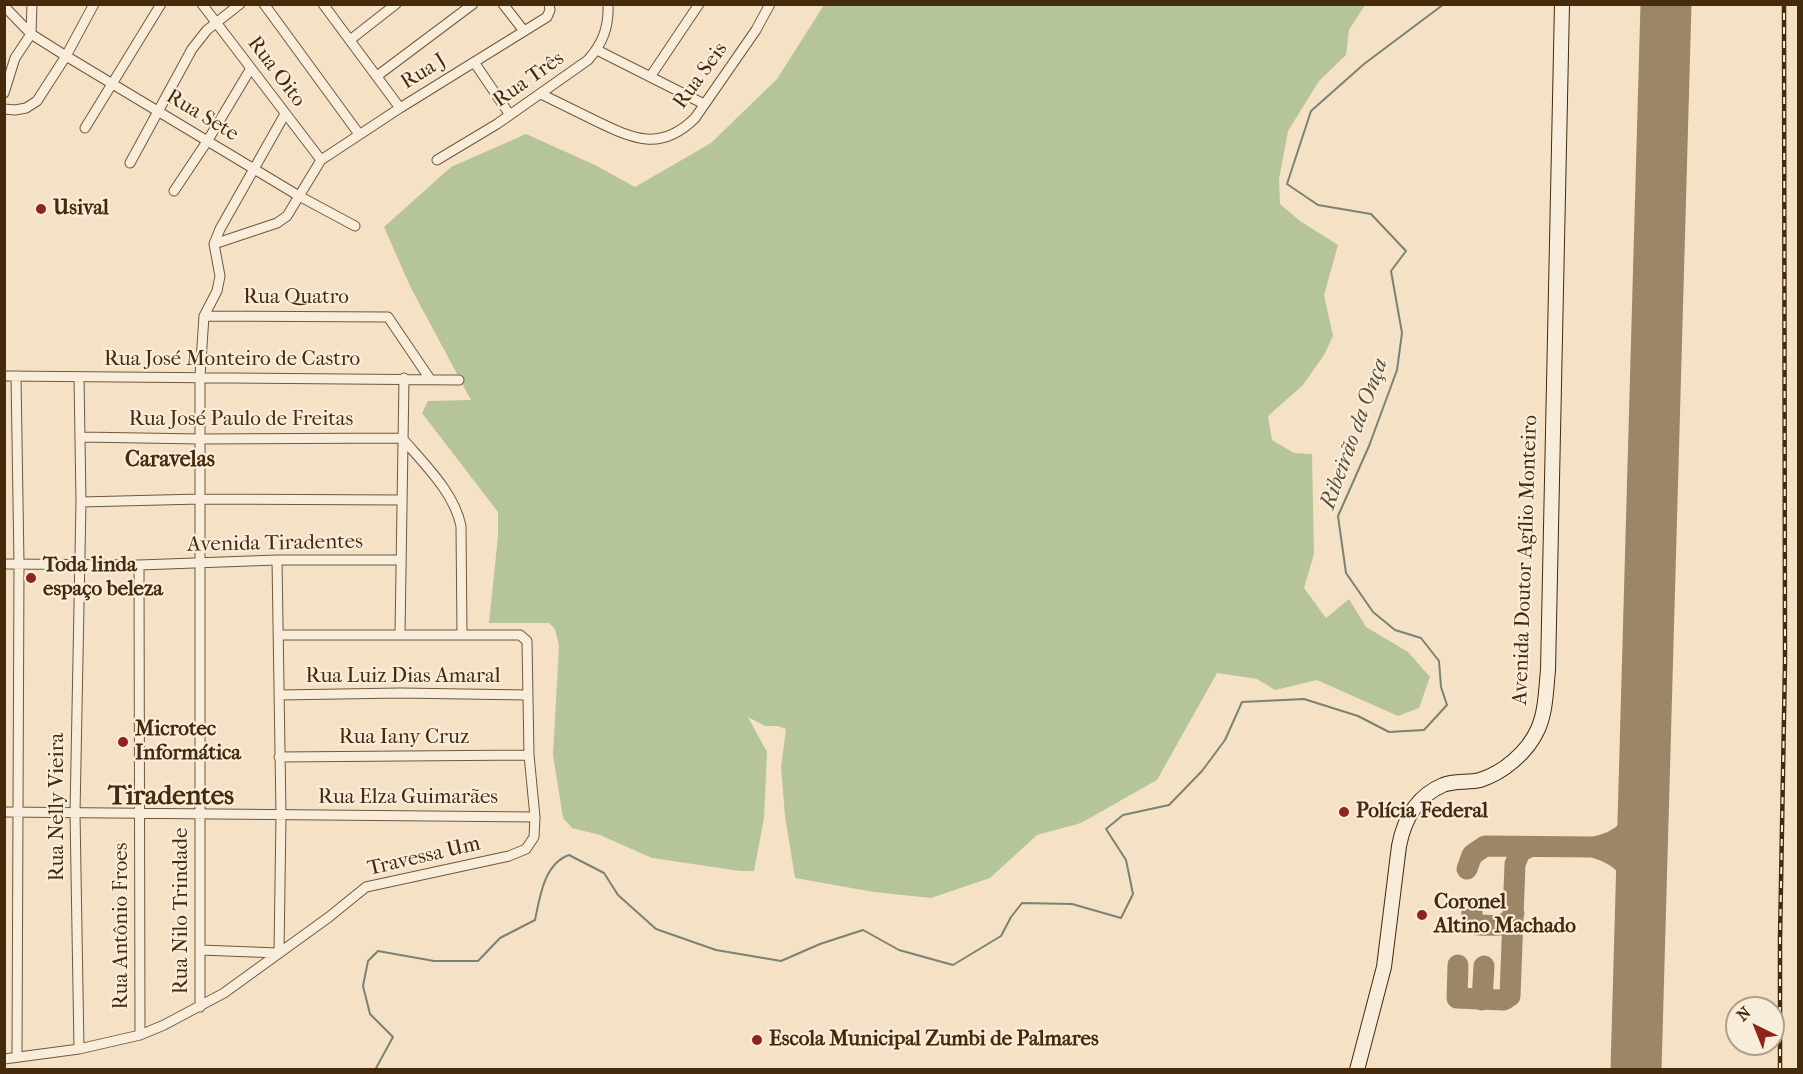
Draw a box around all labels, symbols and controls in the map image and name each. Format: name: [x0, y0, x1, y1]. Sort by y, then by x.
street label: Rua Oito: [241, 32, 311, 112]
street label: Rua Seis: [668, 38, 734, 114]
street label: Rua Três: [489, 47, 569, 113]
street label: Rua J: [397, 48, 451, 96]
street label: Rua Sete: [161, 85, 243, 147]
place label: Usival: [53, 196, 109, 222]
marker: Usival: [34, 202, 48, 216]
street label: Rua Quatro: [243, 285, 349, 311]
street label: Rua José Monteiro de Castro: [104, 347, 360, 373]
water label: Ribeirão da Onça: [1315, 355, 1395, 513]
street label: Rua José Paulo de Freitas: [129, 407, 353, 433]
street label: Avenida Doutor Agílio Monteiro: [1508, 414, 1544, 706]
district label: Caravelas: [125, 448, 215, 474]
street label: Avenida Tiradentes: [187, 530, 363, 558]
place label: Toda linda espaço beleza: [43, 553, 163, 603]
marker: Toda linda espaço beleza: [24, 571, 38, 585]
street label: Rua Luiz Dias Amaral: [306, 664, 500, 690]
place label: Microtec Informática: [135, 717, 241, 767]
street label: Rua Iany Cruz: [339, 725, 469, 751]
street label: Rua Nelly Vieira: [45, 733, 71, 881]
marker: Microtec Informática: [116, 735, 130, 749]
district label: Tiradentes: [108, 781, 234, 813]
street label: Rua Elza Guimarães: [318, 785, 498, 811]
place label: Polícia Federal: [1356, 799, 1488, 825]
marker: Polícia Federal: [1337, 805, 1351, 819]
street label: Rua Nilo Trindade: [169, 828, 195, 994]
street label: Travessa Um: [365, 832, 483, 882]
street label: Rua Antônio Froes: [109, 843, 135, 1009]
place label: Coronel Altino Machado: [1434, 890, 1576, 940]
marker: Coronel Altino Machado: [1415, 908, 1429, 922]
north arrow: [1725, 996, 1785, 1056]
text: N: [1733, 1003, 1755, 1025]
place label: Escola Municipal Zumbi de Palmares: [769, 1027, 1099, 1053]
marker: Escola Municipal Zumbi de Palmares: [750, 1033, 764, 1047]

